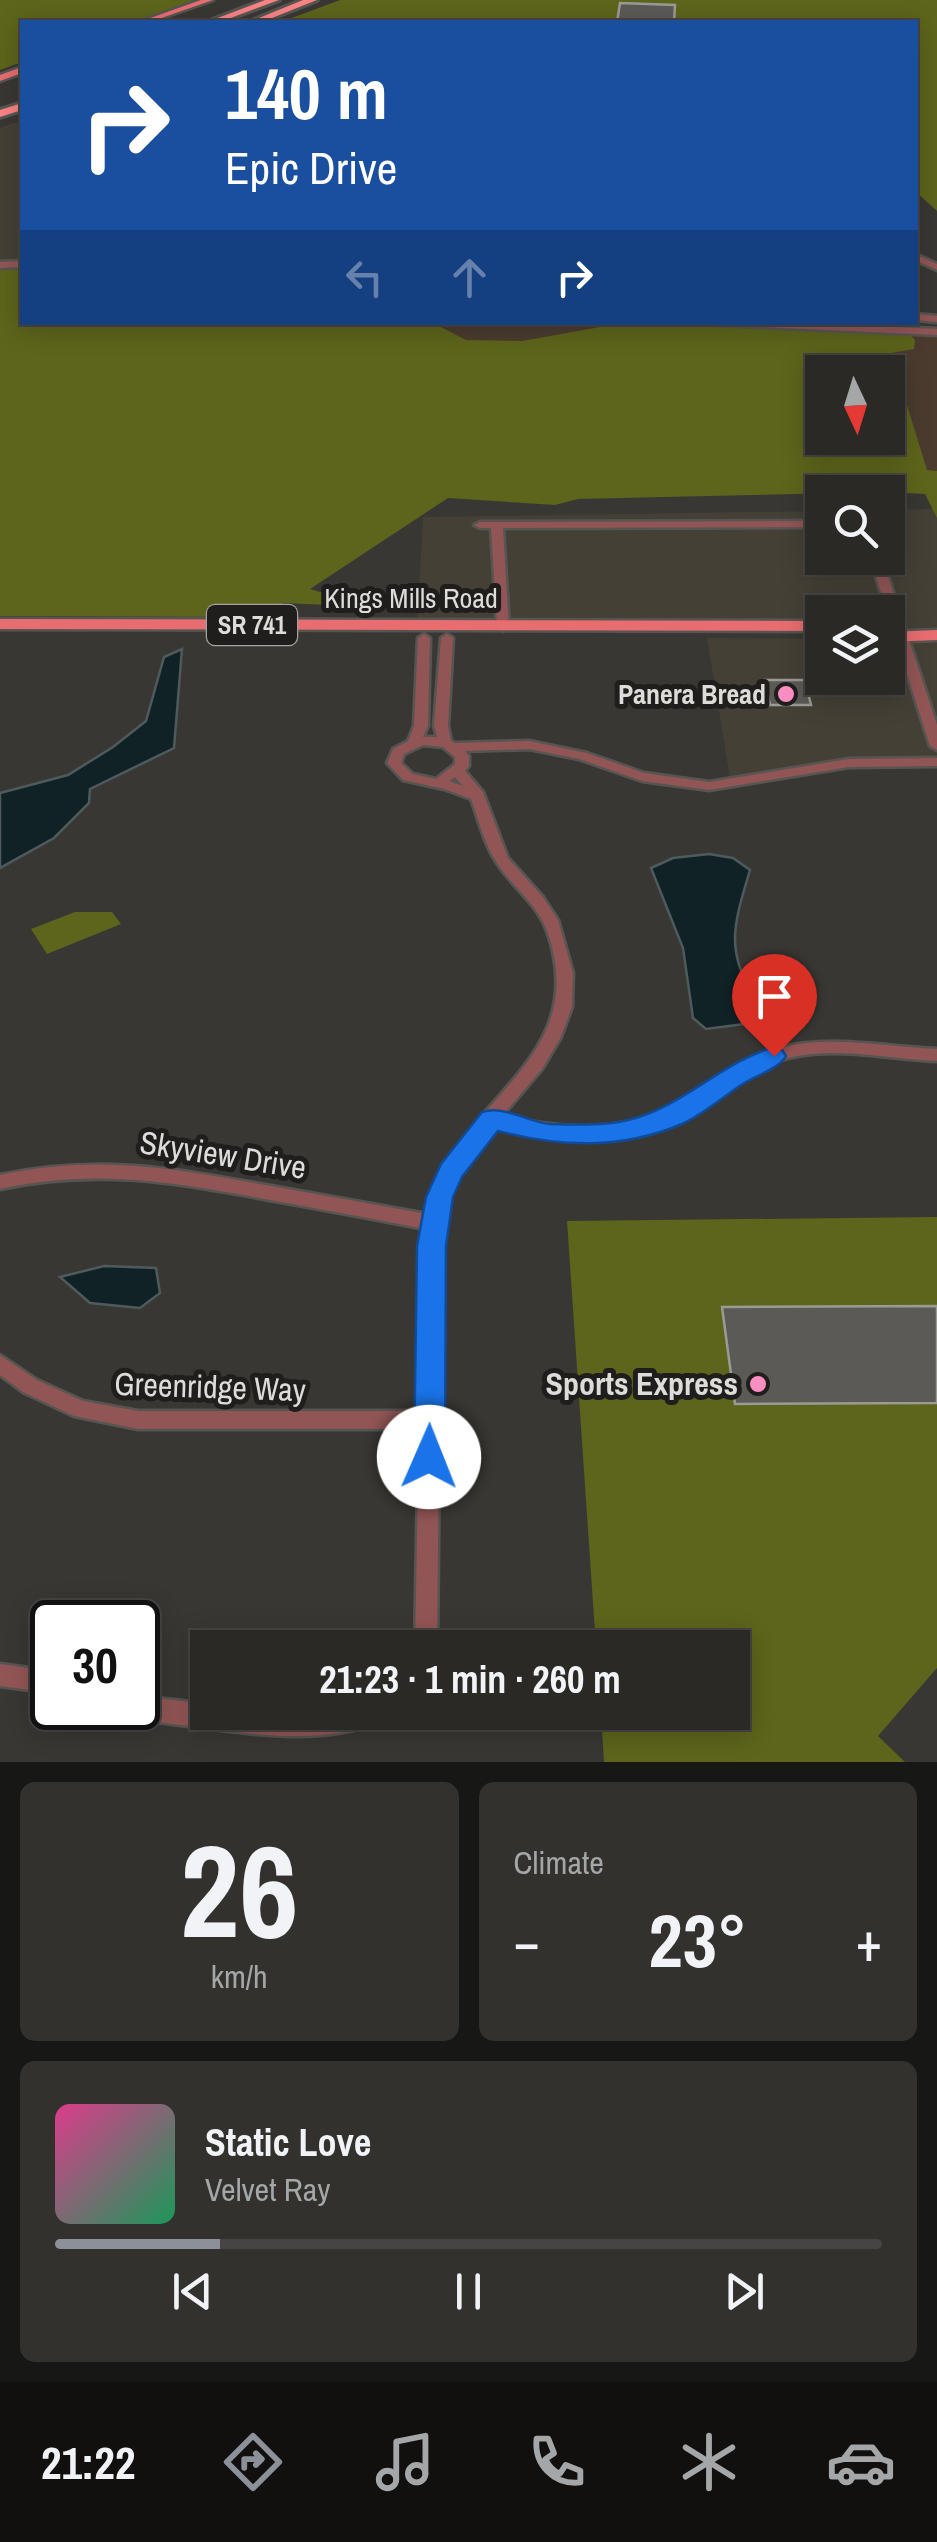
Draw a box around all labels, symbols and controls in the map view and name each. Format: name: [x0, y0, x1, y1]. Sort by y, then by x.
text: 140 m: [225, 47, 388, 141]
icon: right: [60, 60, 190, 190]
text: Epic Drive: [225, 137, 397, 198]
icon: left: [337, 250, 392, 305]
icon: ahead: [442, 250, 497, 305]
icon: right: [547, 250, 602, 305]
north arrow: [805, 355, 905, 455]
map controls: [805, 355, 905, 695]
button: search: [805, 475, 905, 575]
street label: Kings Mills Road: [324, 579, 498, 617]
button: layers: [805, 595, 905, 695]
road number: SR 741: [207, 605, 297, 645]
place label: Panera Bread: [618, 675, 766, 713]
marker: Panera Bread: [775, 683, 797, 705]
pin: [732, 954, 817, 1057]
icon: arrive: [747, 969, 802, 1024]
street label: Skyview Drive: [137, 1120, 309, 1189]
street label: Greenridge Way: [114, 1362, 306, 1411]
place label: Sports Express: [545, 1362, 738, 1405]
marker: Sports Express: [747, 1373, 769, 1395]
position arrow: [377, 1405, 481, 1509]
speed limit sign: 30: [30, 1600, 160, 1730]
text: 21:23 · 1 min · 260 m: [319, 1654, 621, 1705]
text: 26: [180, 1802, 299, 1978]
text: Climate: [514, 1841, 604, 1884]
text: 23°: [649, 1889, 747, 1990]
text: −: [514, 1904, 540, 1978]
text: +: [856, 1904, 882, 1978]
text: km/h: [211, 1955, 268, 1998]
text: Static Love: [205, 2117, 371, 2168]
text: Velvet Ray: [205, 2168, 330, 2211]
icon: previous: [165, 2264, 220, 2319]
icon: pause: [441, 2264, 496, 2319]
icon: next: [717, 2264, 772, 2319]
icon: directions: [218, 2427, 288, 2497]
icon: music: [370, 2427, 440, 2497]
icon: phone: [522, 2427, 592, 2497]
icon: climate: [674, 2427, 744, 2497]
icon: car: [826, 2427, 896, 2497]
text: 21:22: [41, 2432, 135, 2493]

